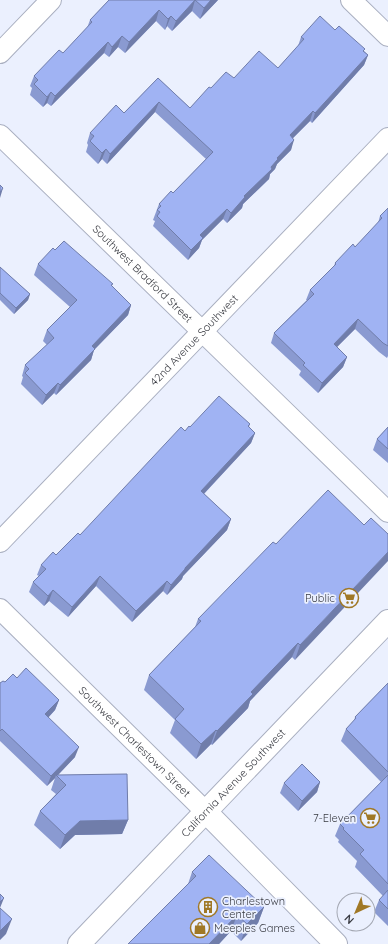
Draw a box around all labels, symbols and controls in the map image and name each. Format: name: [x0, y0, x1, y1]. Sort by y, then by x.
street label: Southwest Bradford Street: [90, 222, 196, 326]
street label: 42nd Avenue Southwest: [147, 291, 241, 389]
supermarket icon: Public: [338, 587, 360, 609]
place label: Public: [305, 591, 335, 605]
street label: Southwest Charlestown Street: [76, 683, 194, 800]
street label: California Avenue Southwest: [178, 726, 288, 840]
supermarket icon: 7-Eleven: [359, 807, 381, 829]
place label: 7-Eleven: [313, 811, 356, 825]
north arrow: [336, 892, 376, 932]
place label: Charlestown Center: [222, 894, 285, 921]
building icon: Charlestown Center: [197, 896, 219, 918]
text: N: [341, 911, 357, 927]
shop icon: Meeples Games: [189, 917, 211, 939]
place label: Meeples Games: [214, 921, 295, 935]

